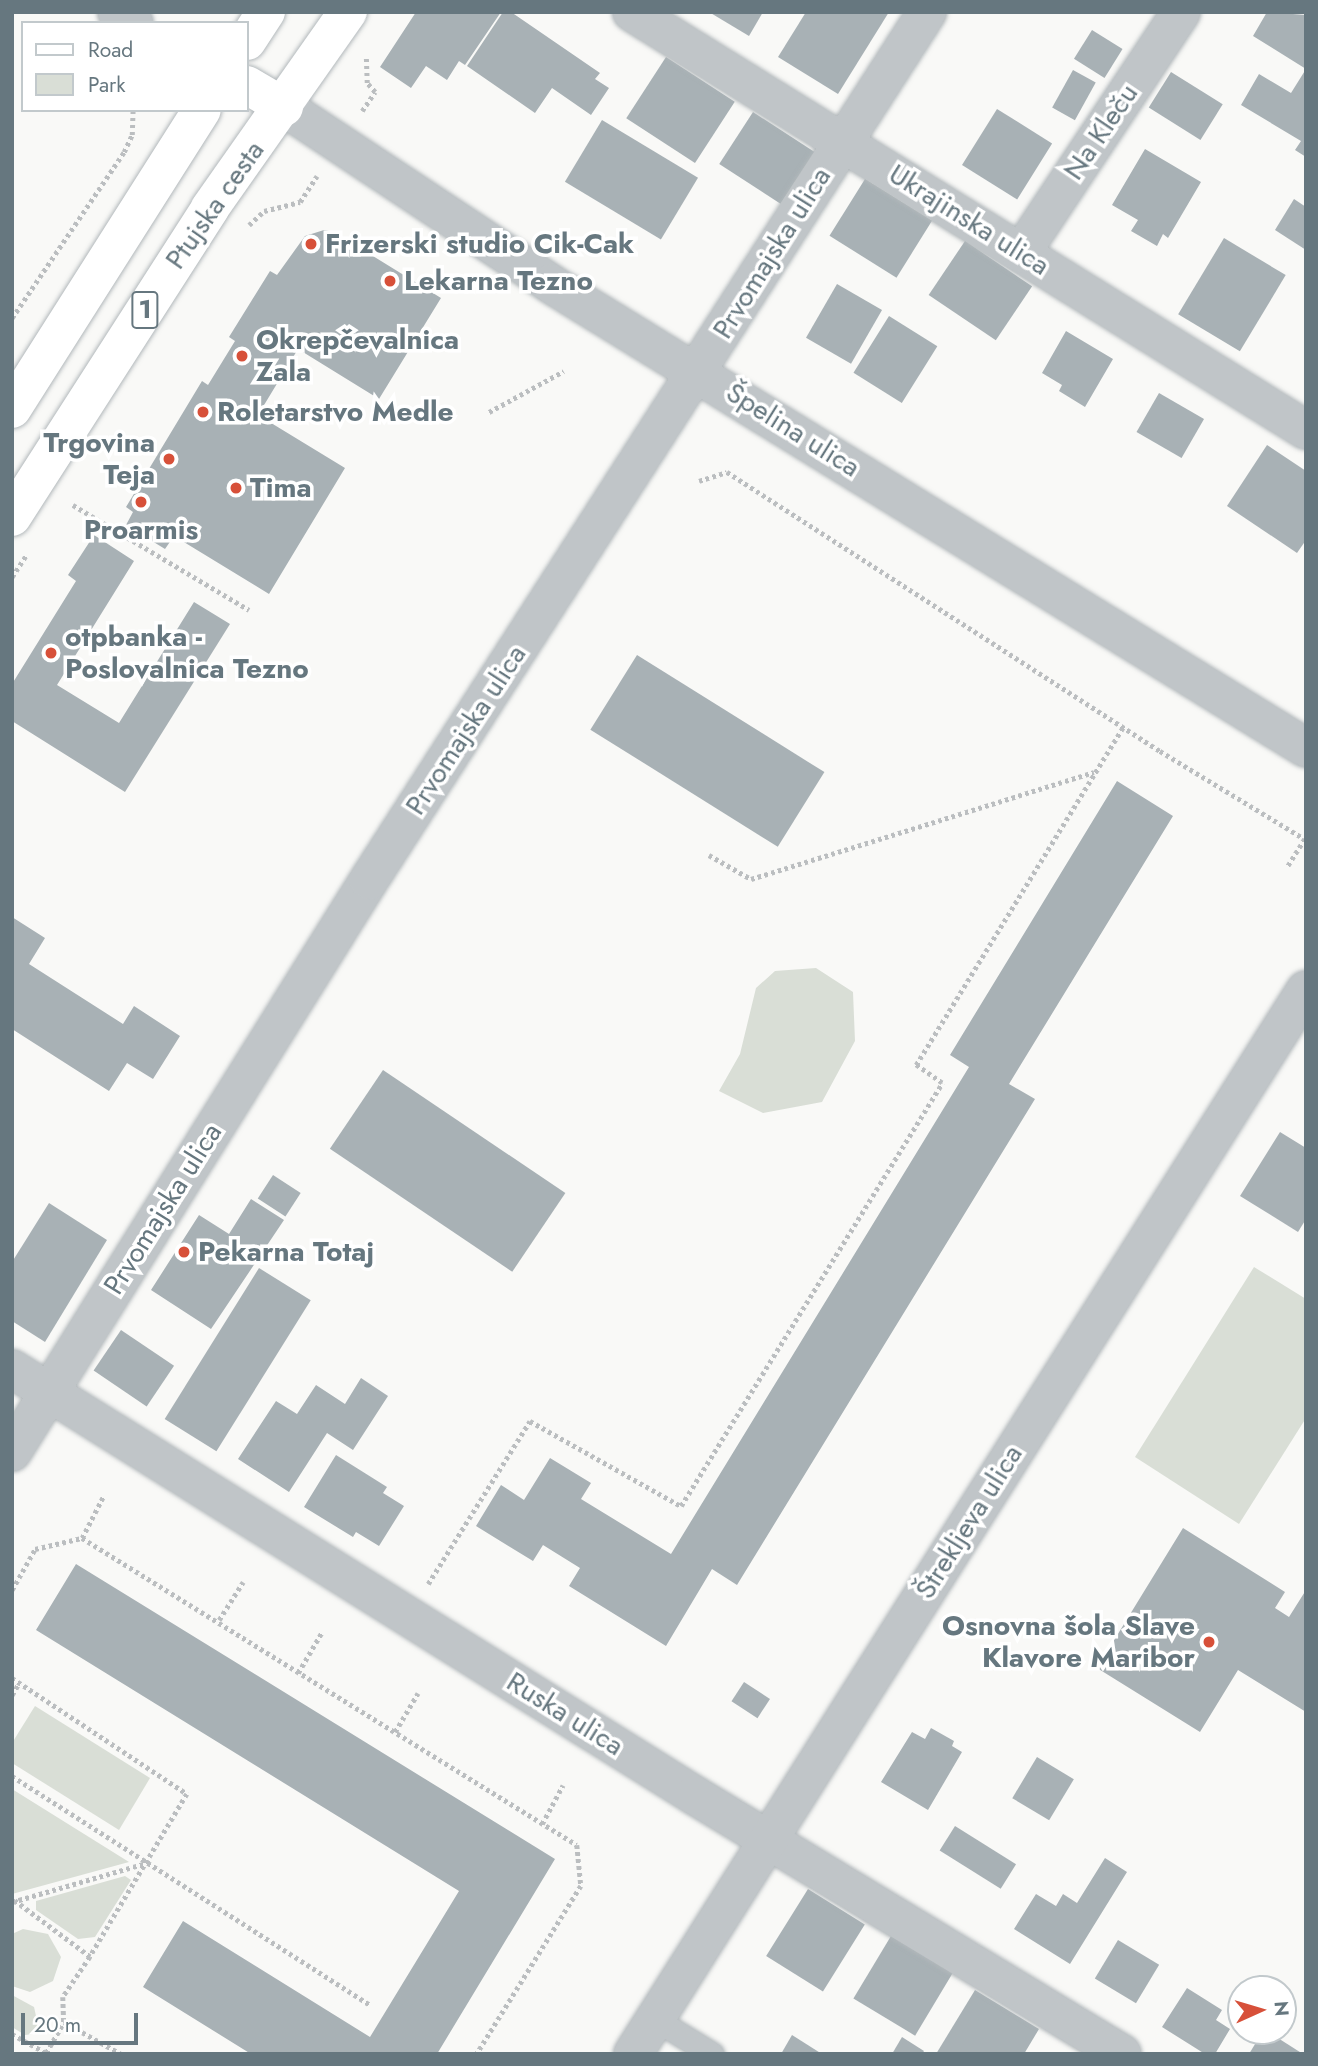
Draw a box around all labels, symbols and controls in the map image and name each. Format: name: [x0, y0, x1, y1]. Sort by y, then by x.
legend: [21, 21, 248, 112]
text: Road: [88, 35, 133, 65]
text: Park: [88, 70, 125, 100]
street label: Na Kleču: [1057, 78, 1145, 186]
street label: Ptujska cesta: [159, 135, 271, 275]
street label: Ukrajinska ulica: [883, 157, 1055, 283]
street label: Prvomajska ulica: [706, 161, 838, 345]
place label: Frizerski studio Cik-Cak: [325, 227, 634, 261]
marker: Frizerski studio Cik-Cak: [303, 236, 319, 252]
place label: Lekarna Tezno: [404, 264, 593, 298]
marker: Lekarna Tezno: [382, 273, 398, 289]
road number: 1: [131, 288, 159, 332]
place label: Okrepčevalnica Zala: [256, 323, 459, 389]
marker: Okrepčevalnica Zala: [234, 348, 250, 364]
street label: Špelina ulica: [720, 376, 866, 484]
place label: Roletarstvo Medle: [217, 395, 454, 429]
marker: Roletarstvo Medle: [195, 404, 211, 420]
place label: Trgovina Teja: [44, 426, 155, 492]
marker: Trgovina Teja: [161, 451, 177, 467]
place label: Tima: [250, 471, 311, 505]
marker: Tima: [228, 480, 244, 496]
marker: Proarmis: [133, 494, 149, 510]
place label: Proarmis: [84, 513, 198, 547]
place label: otpbanka - Poslovalnica Tezno: [65, 620, 309, 686]
street label: Prvomajska ulica: [399, 639, 533, 821]
marker: otpbanka - Poslovalnica Tezno: [43, 645, 59, 661]
street label: Prvomajska ulica: [97, 1117, 229, 1301]
place label: Pekarna Totaj: [198, 1235, 374, 1269]
marker: Pekarna Totaj: [176, 1244, 192, 1260]
street label: Štrekljeva ulica: [908, 1439, 1030, 1605]
place label: Osnovna šola Slave Klavore Maribor: [942, 1609, 1195, 1675]
marker: Osnovna šola Slave Klavore Maribor: [1201, 1634, 1217, 1650]
street label: Ruska ulica: [500, 1665, 630, 1763]
north arrow: [1227, 1975, 1297, 2045]
scale bar: [24, 2000, 142, 2044]
text: N: [1267, 2000, 1295, 2017]
text: 20 m: [34, 2010, 81, 2040]

